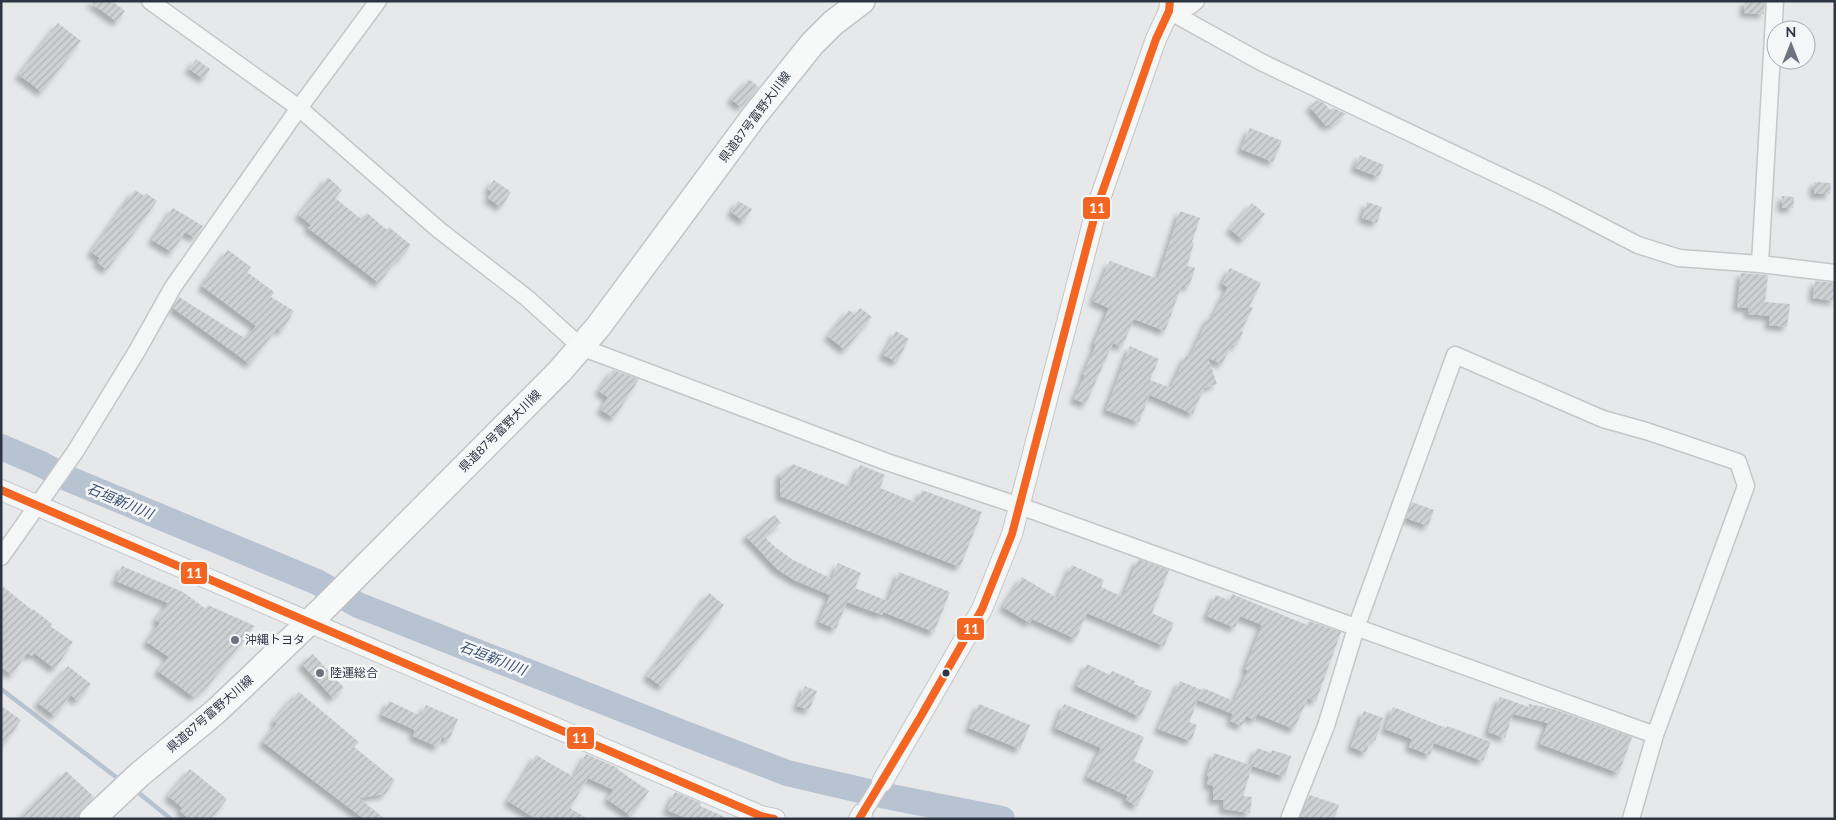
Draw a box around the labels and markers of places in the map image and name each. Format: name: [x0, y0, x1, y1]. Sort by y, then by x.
place label: 沖縄トヨタ: [245, 632, 305, 647]
marker: 沖縄トヨタ: [229, 634, 241, 646]
place label: 陸運総合: [330, 665, 378, 680]
marker: 陸運総合: [314, 667, 326, 679]
unlabelled marker: [941, 668, 951, 678]

